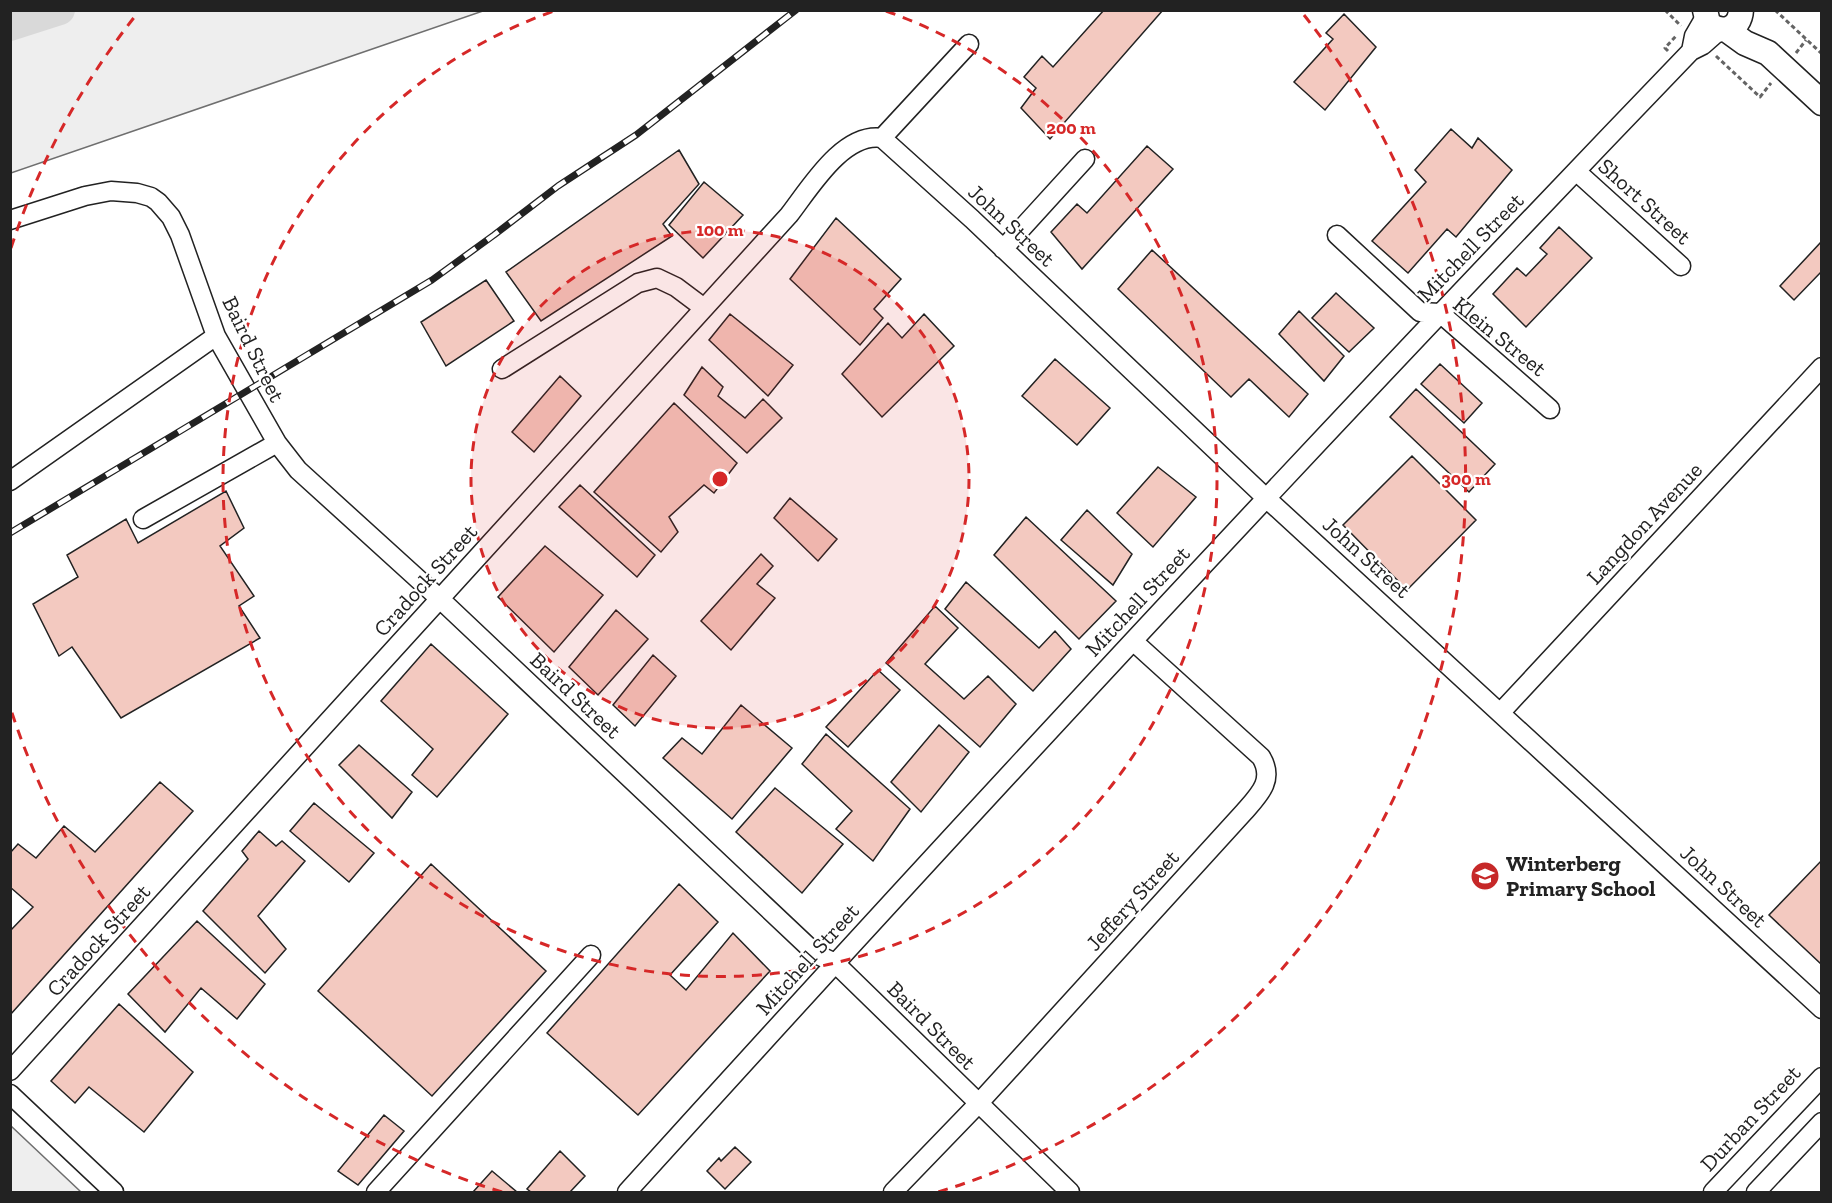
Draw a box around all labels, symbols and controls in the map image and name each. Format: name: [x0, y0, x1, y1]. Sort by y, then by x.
text: 200 m: [1046, 117, 1096, 139]
street label: Short Street: [1593, 153, 1697, 251]
street label: John Street: [963, 178, 1061, 273]
street label: Mitchell Street: [1412, 187, 1530, 308]
text: 100 m: [696, 219, 744, 241]
street label: Klein Street: [1448, 291, 1552, 383]
street label: Baird Street: [216, 292, 291, 407]
street label: Langdon Avenue: [1581, 457, 1708, 590]
text: 300 m: [1441, 468, 1491, 490]
centre of rings: [710, 469, 730, 489]
street label: John Street: [1317, 511, 1417, 604]
street label: Cradock Street: [368, 518, 483, 642]
street label: Mitchell Street: [1079, 540, 1196, 662]
street label: Baird Street: [525, 646, 627, 745]
street label: John Street: [1675, 839, 1773, 934]
street label: Jeffery Street: [1080, 844, 1185, 956]
place label: Winterberg Primary School: [1506, 850, 1655, 902]
school or university icon: Winterberg Primary School: [1469, 860, 1501, 892]
street label: Cradock Street: [41, 878, 156, 1002]
street label: Mitchell Street: [750, 897, 865, 1021]
street label: Baird Street: [882, 975, 982, 1076]
street label: Durban Street: [1694, 1059, 1807, 1177]

